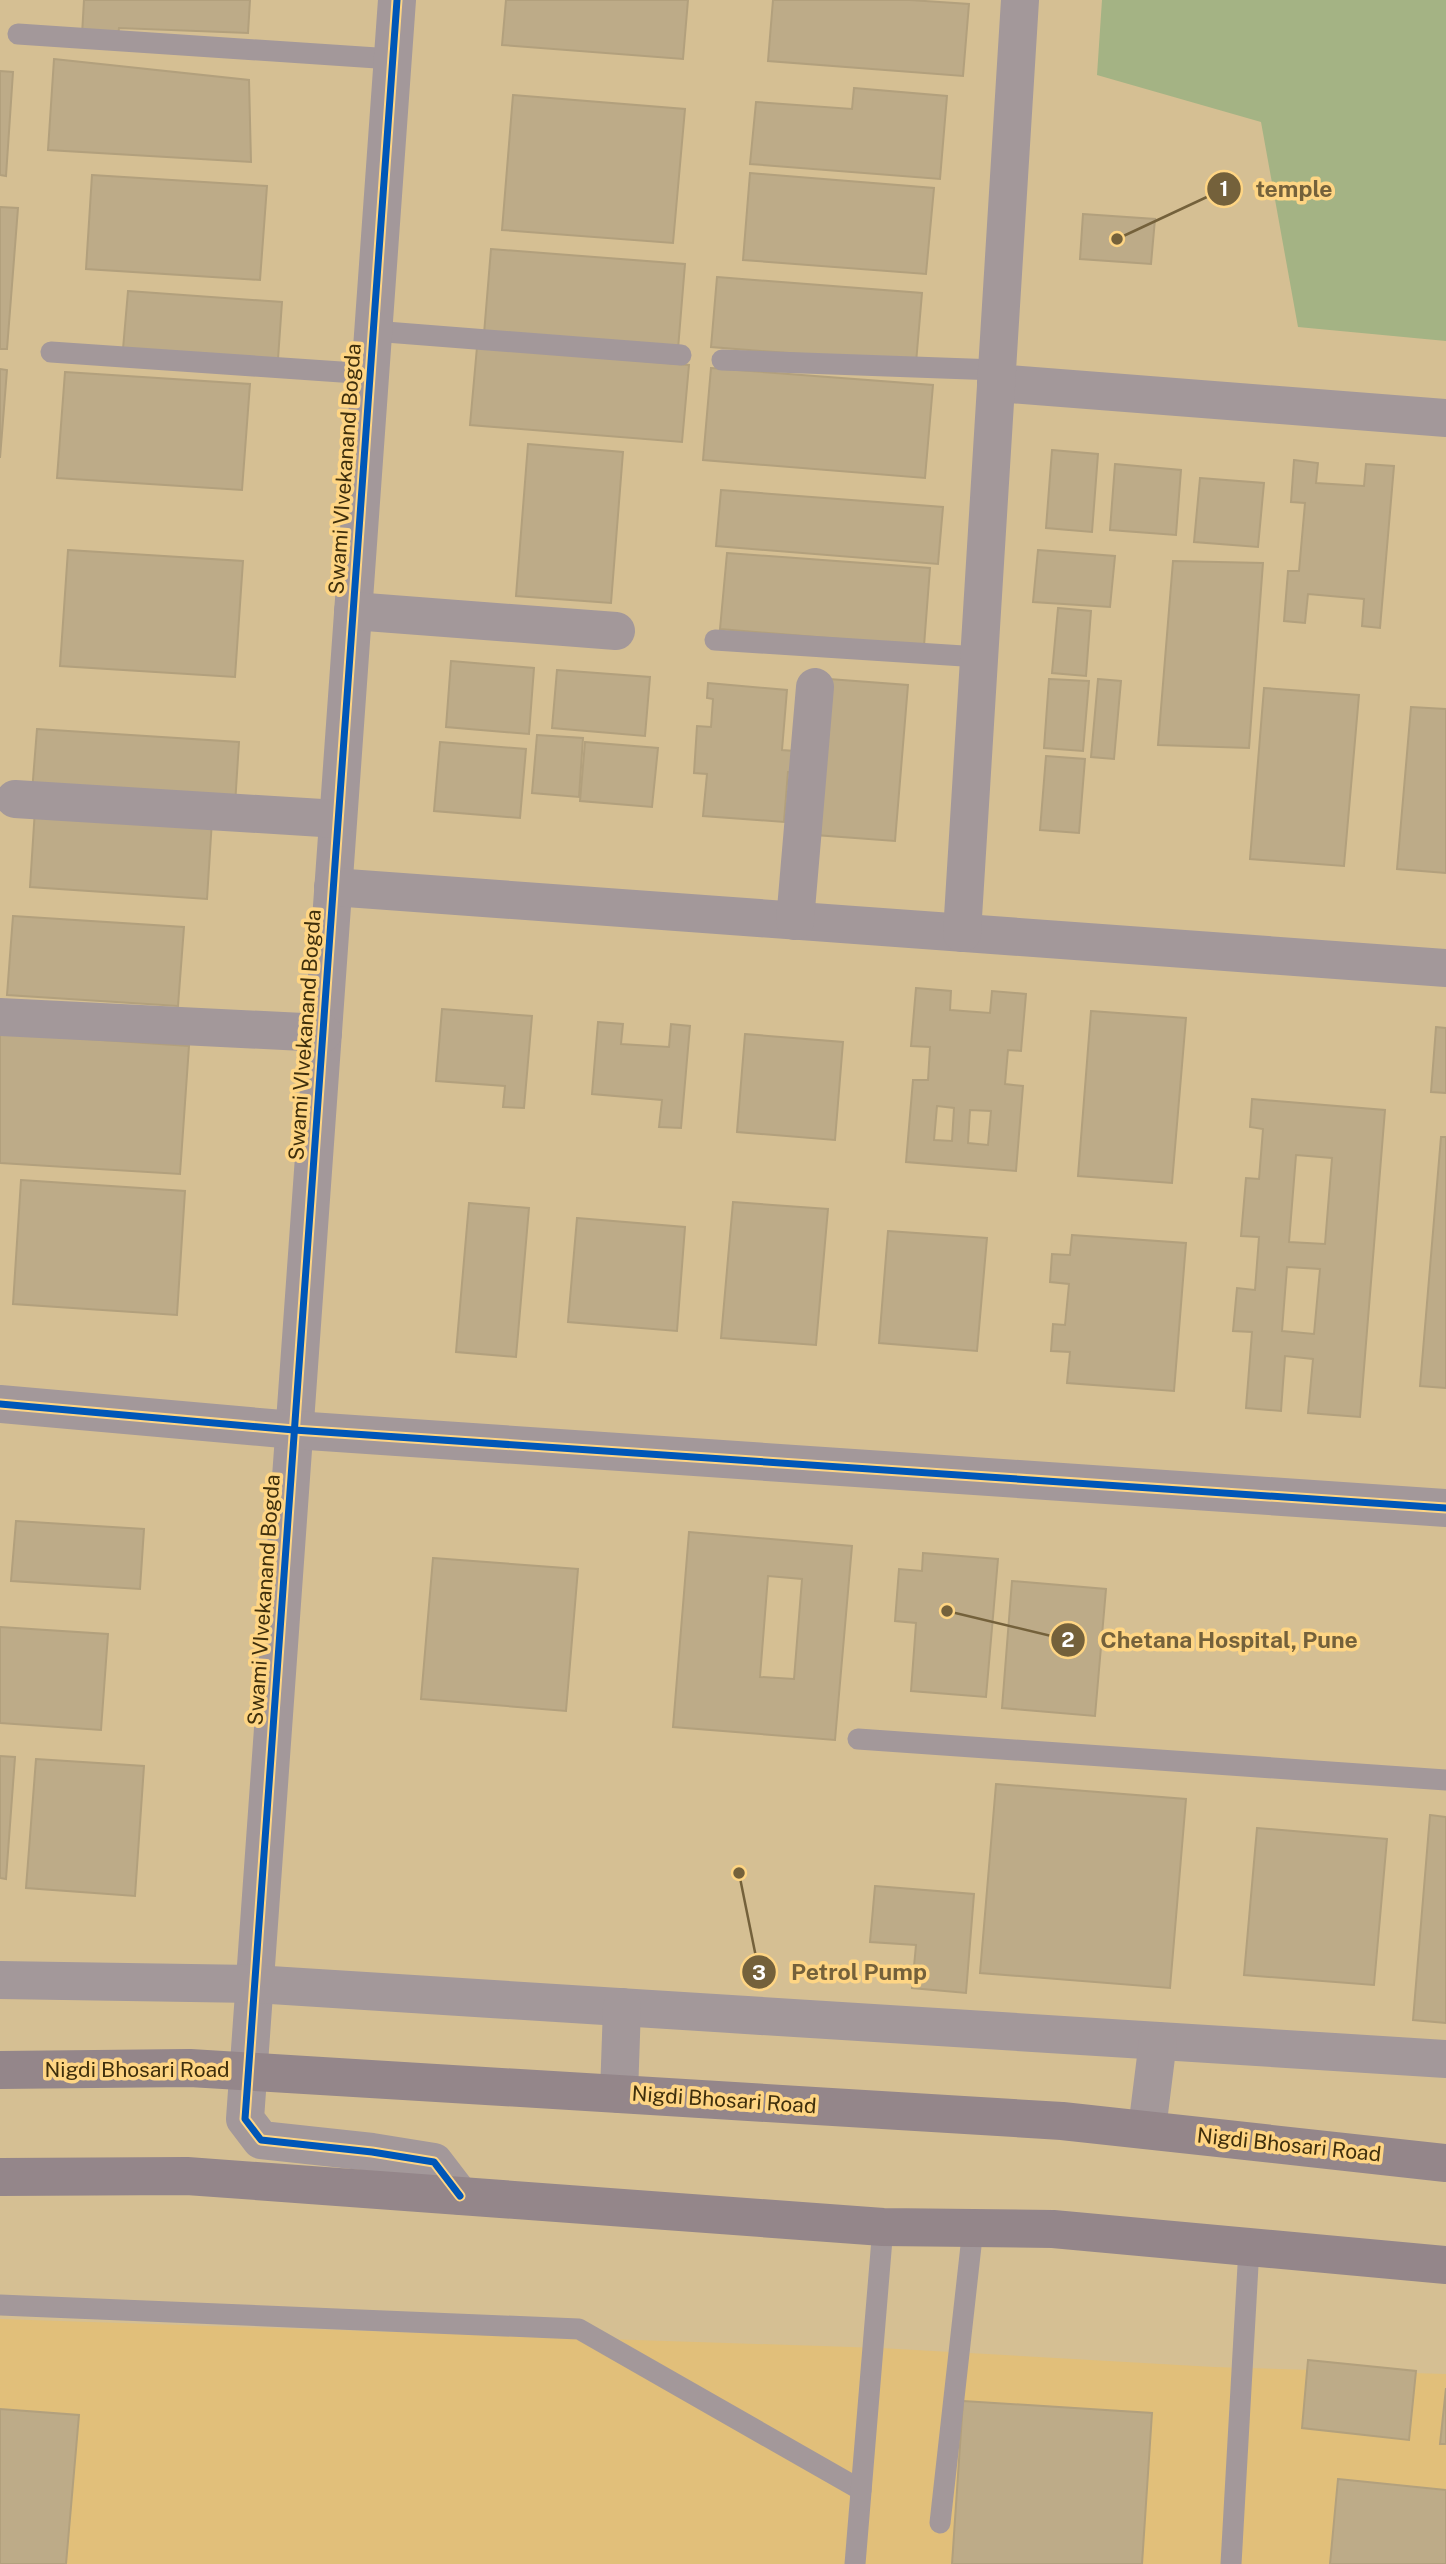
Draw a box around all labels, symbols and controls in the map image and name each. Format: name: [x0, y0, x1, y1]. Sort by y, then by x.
callout: temple: [1207, 167, 1347, 211]
text: temple: [1255, 175, 1333, 202]
text: 1: [1220, 176, 1229, 201]
street label: Swami VIvekanand Bogda: [323, 343, 366, 595]
street label: Swami VIvekanand Bogda: [283, 909, 326, 1161]
street label: Swami VIvekanand Bogda: [242, 1474, 285, 1726]
callout: Chetana Hospital, Pune: [1051, 1618, 1371, 1662]
text: Chetana Hospital, Pune: [1100, 1626, 1358, 1653]
text: 2: [1061, 1627, 1075, 1652]
callout: Petrol Pump: [742, 1950, 940, 1994]
text: Petrol Pump: [791, 1958, 927, 1985]
text: 3: [752, 1960, 766, 1985]
street label: Nigdi Bhosari Road: [44, 2057, 230, 2082]
street label: Nigdi Bhosari Road: [631, 2081, 817, 2118]
street label: Nigdi Bhosari Road: [1196, 2122, 1382, 2167]

